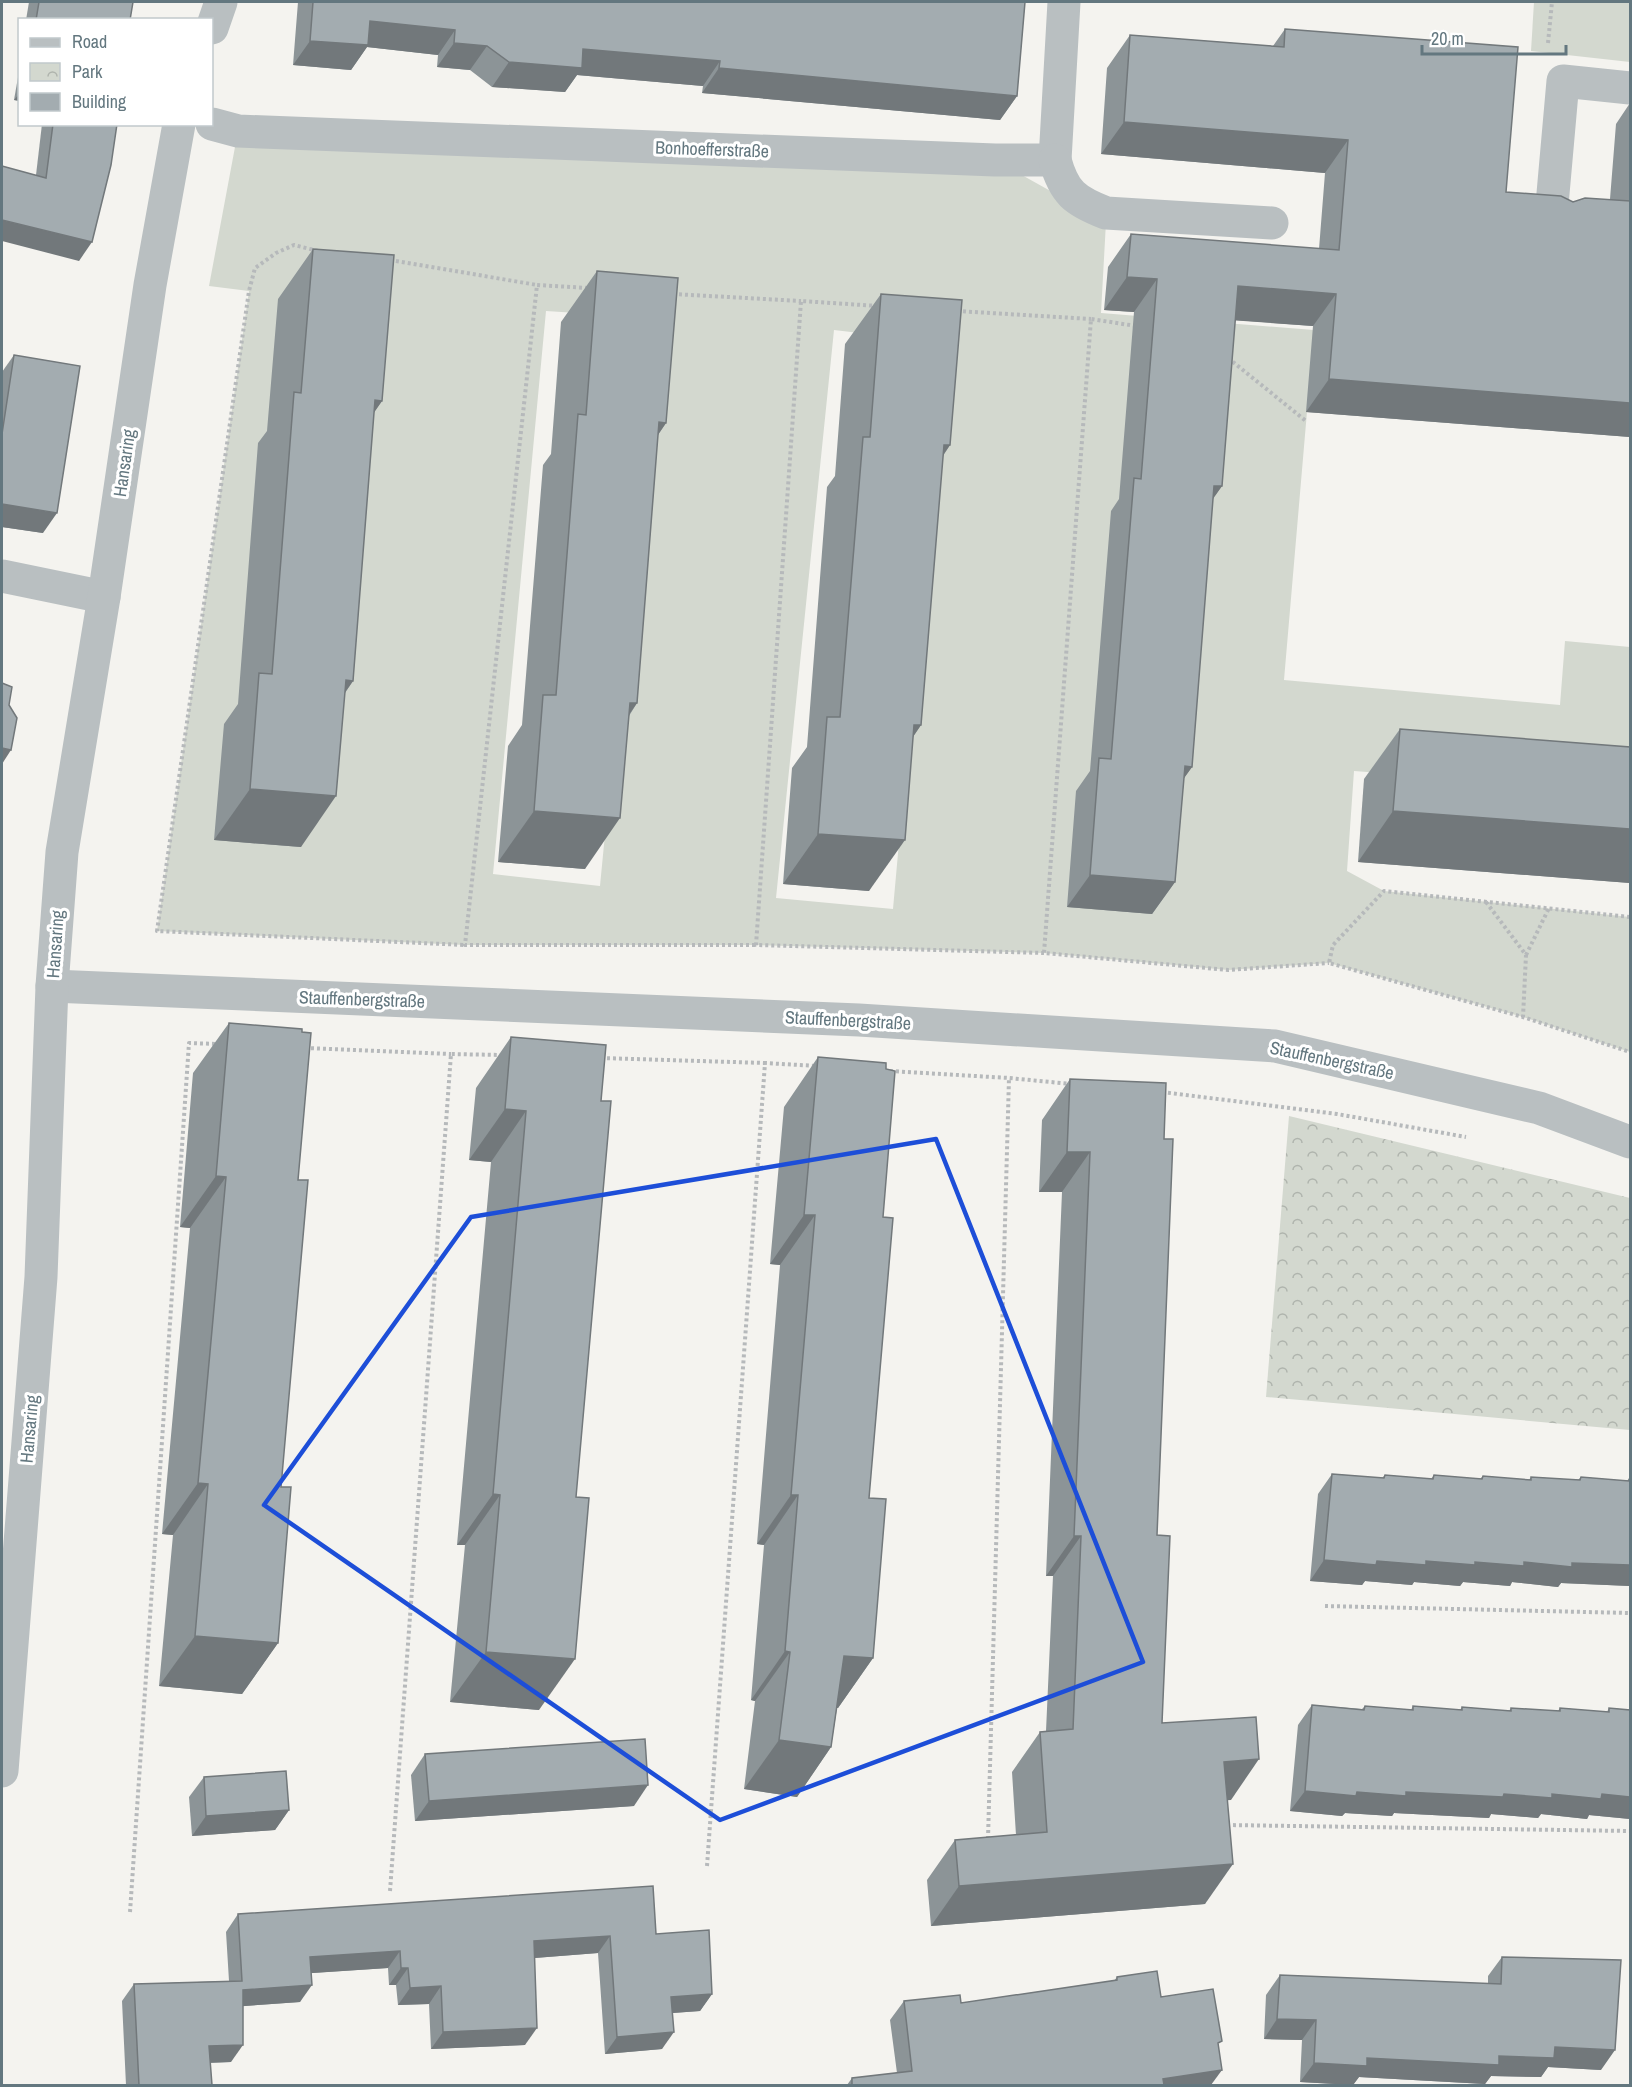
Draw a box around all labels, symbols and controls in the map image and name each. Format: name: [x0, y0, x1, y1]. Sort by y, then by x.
legend: [18, 18, 213, 126]
scale bar: [1422, 18, 1566, 56]
text: 20 m: [1431, 26, 1464, 51]
text: Road: [72, 29, 107, 54]
text: Park: [72, 59, 103, 84]
text: Building: [72, 89, 127, 114]
street label: Bonhoefferstraße: [655, 135, 769, 163]
street label: Hansaring: [107, 427, 141, 498]
street label: Hansaring: [40, 908, 70, 979]
street label: Stauffenbergstraße: [299, 984, 425, 1014]
street label: Stauffenbergstraße: [784, 1004, 912, 1036]
street label: Stauffenbergstraße: [1268, 1035, 1396, 1085]
street label: Hansaring: [14, 1393, 44, 1464]

